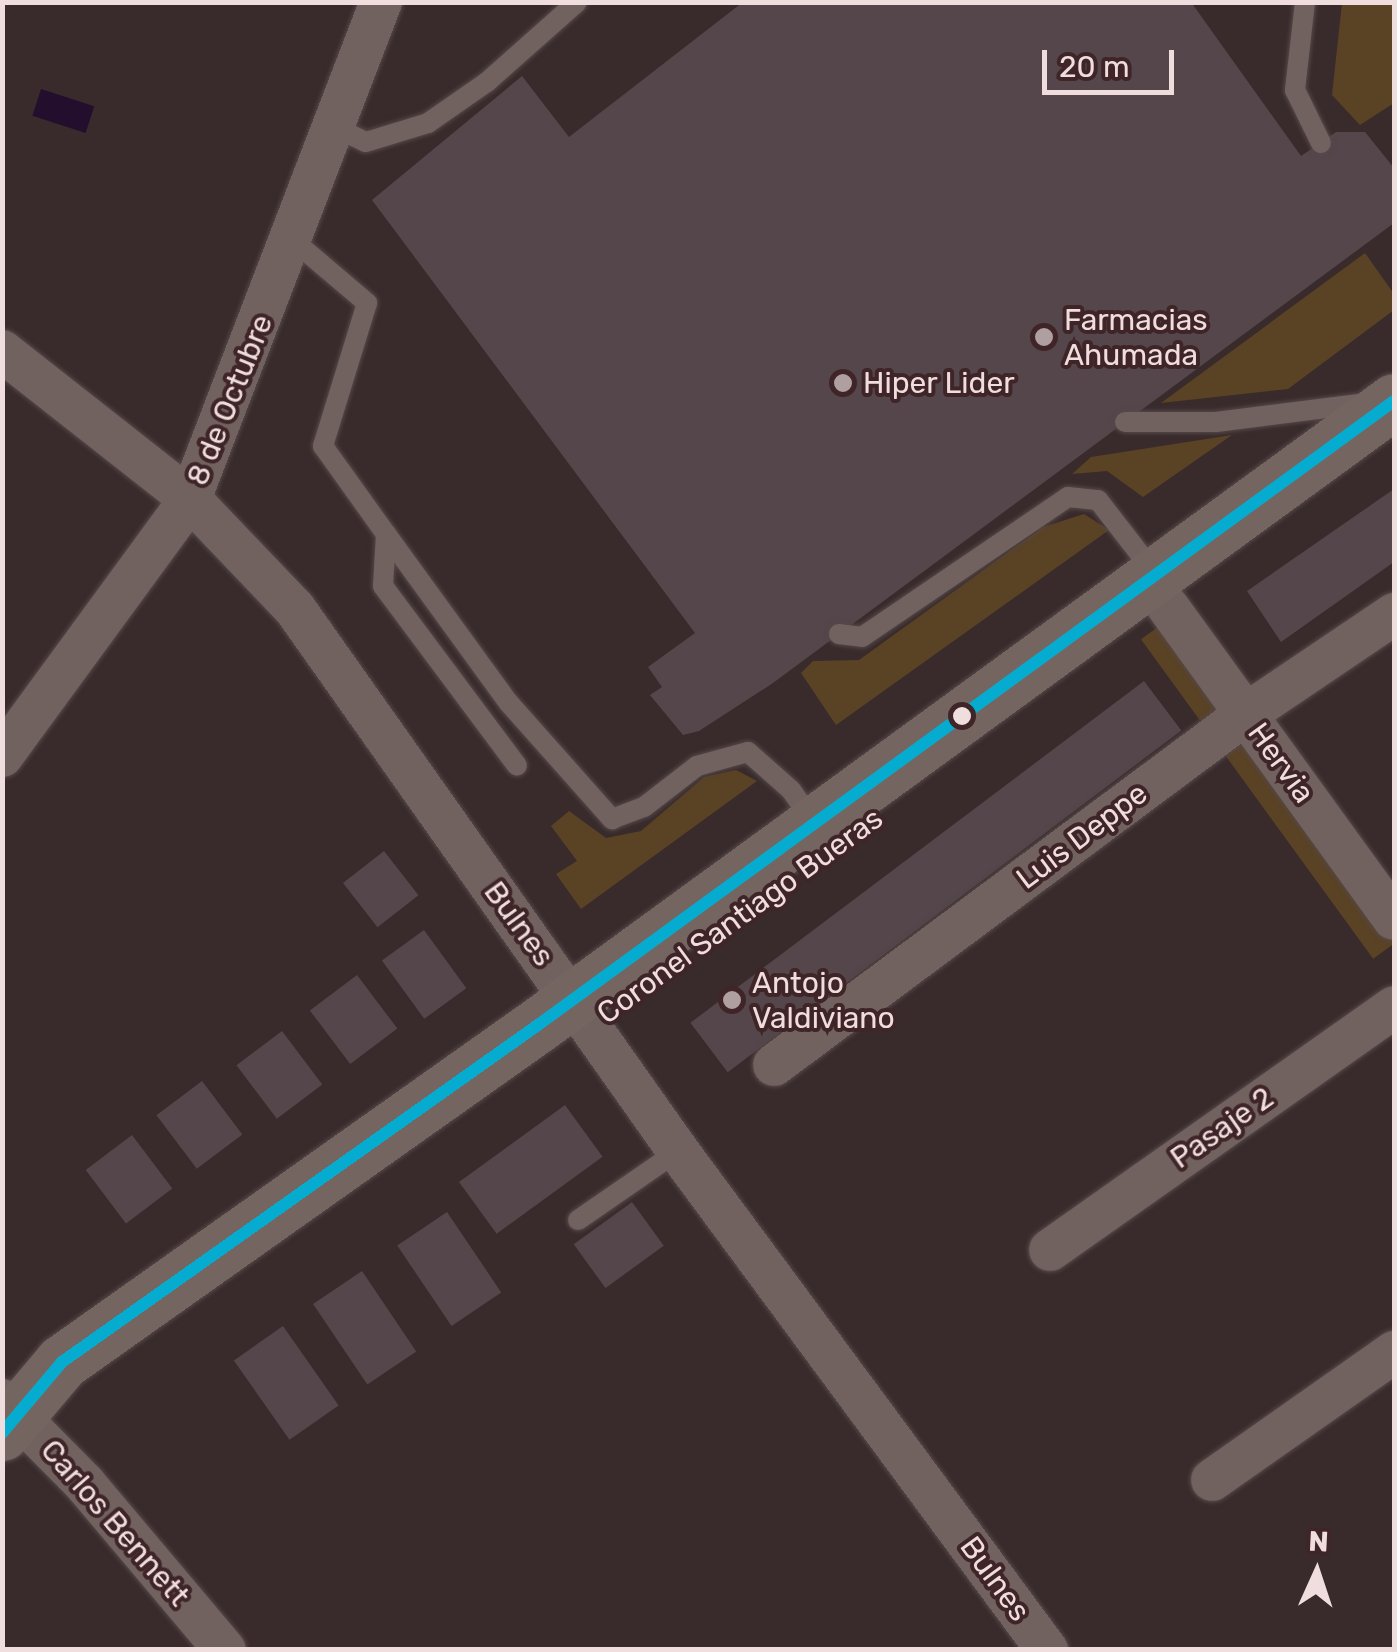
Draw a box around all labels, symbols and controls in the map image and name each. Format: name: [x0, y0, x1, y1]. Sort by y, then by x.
scale bar: [1047, 30, 1180, 92]
text: 20 m: [1059, 49, 1130, 85]
place label: Farmacias Ahumada: [1064, 302, 1208, 372]
street label: 8 de Octubre: [179, 309, 281, 491]
marker: Farmacias Ahumada: [1033, 326, 1055, 348]
place label: Hiper Lider: [863, 365, 1015, 401]
marker: Hiper Lider: [832, 372, 854, 394]
unlabelled marker: [952, 706, 972, 726]
street label: Hervia: [1240, 716, 1322, 810]
street label: Luis Deppe: [1010, 775, 1154, 897]
street label: Coronel Santiago Bueras: [590, 800, 890, 1032]
street label: Bulnes: [476, 875, 562, 973]
place label: Antojo Valdiviano: [752, 965, 895, 1036]
marker: Antojo Valdiviano: [721, 989, 743, 1011]
street label: Pasaje 2: [1164, 1080, 1280, 1176]
street label: Carlos Bennett: [33, 1433, 197, 1613]
north arrow: [1267, 1522, 1367, 1622]
text: N: [1308, 1525, 1330, 1559]
street label: Bulnes: [952, 1530, 1038, 1628]

